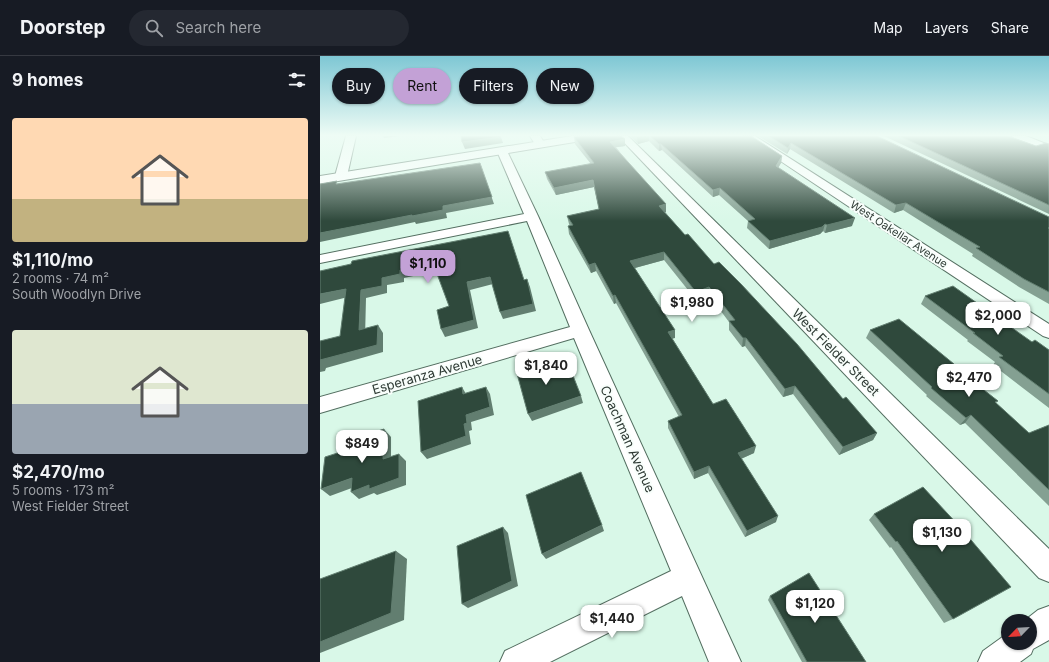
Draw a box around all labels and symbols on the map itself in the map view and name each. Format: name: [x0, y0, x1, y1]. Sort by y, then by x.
street label: West Oakellar Avenue: [848, 197, 950, 271]
pin: $1,110: [395, 250, 461, 284]
pin: $1,980: [659, 289, 725, 323]
pin: $2,000: [965, 302, 1031, 336]
street label: West Fielder Street: [789, 305, 883, 399]
street label: Esperanza Avenue: [370, 351, 484, 397]
pin: $1,840: [513, 352, 579, 386]
pin: $2,470: [936, 364, 1002, 398]
street label: Coachman Avenue: [597, 383, 659, 495]
pin: $849: [338, 430, 386, 464]
pin: $1,130: [909, 519, 975, 553]
pin: $1,120: [782, 590, 848, 624]
pin: $1,440: [579, 605, 645, 639]
north arrow: [1001, 614, 1037, 650]

